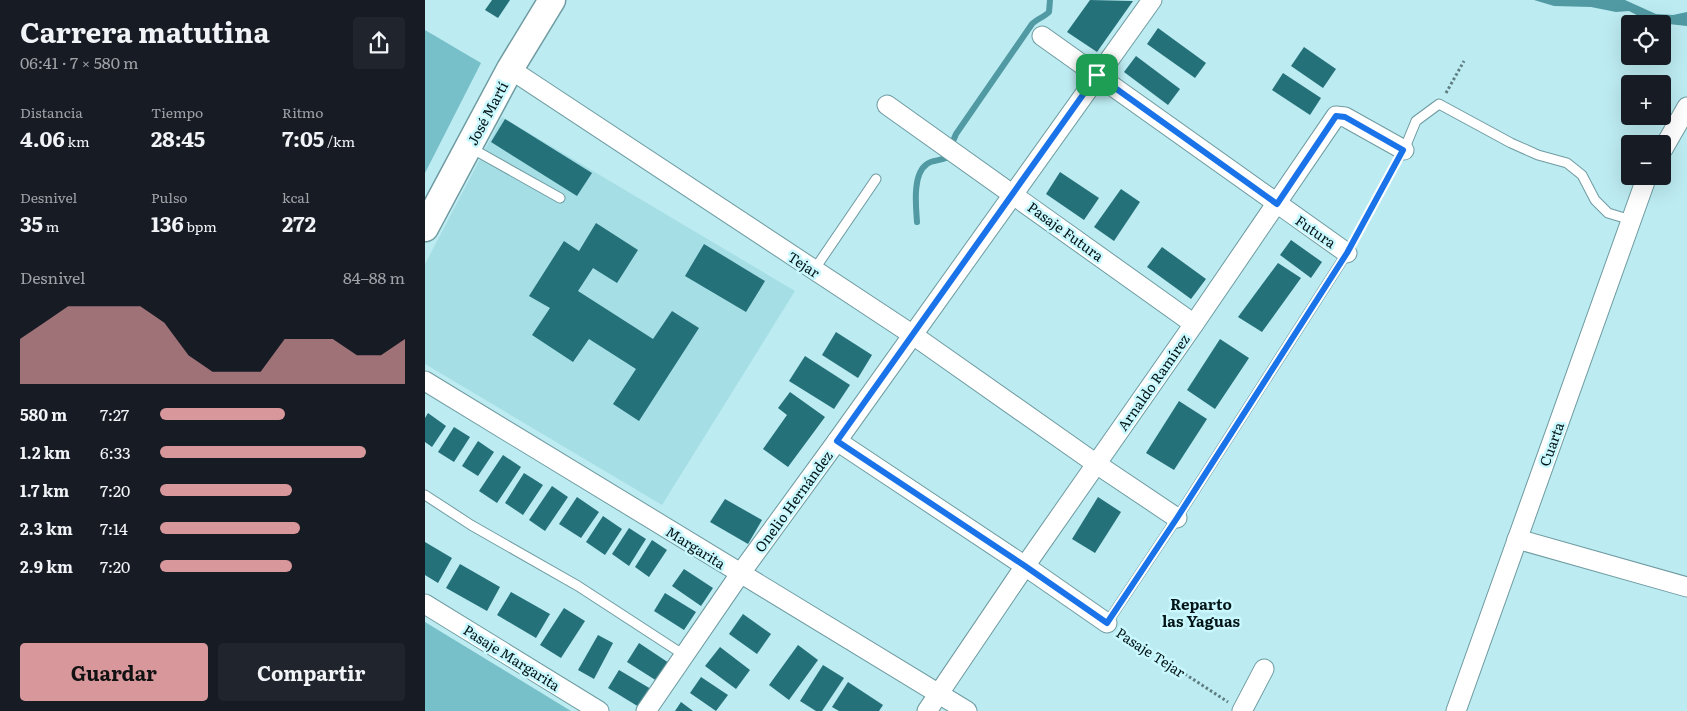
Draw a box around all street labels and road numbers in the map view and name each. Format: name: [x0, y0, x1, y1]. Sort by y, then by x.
street label: José Martí: [462, 77, 512, 148]
street label: Pasaje Futura: [1024, 197, 1108, 266]
street label: Futura: [1292, 210, 1341, 252]
street label: Tejar: [784, 246, 824, 282]
street label: Arnaldo Ramírez: [1112, 330, 1194, 434]
street label: Cuarta: [1534, 419, 1568, 469]
street label: Onelio Hernández: [749, 446, 837, 556]
street label: Margarita: [662, 521, 730, 573]
street label: Pasaje Margarita: [460, 619, 565, 695]
street label: Pasaje Tejar: [1113, 622, 1190, 682]

